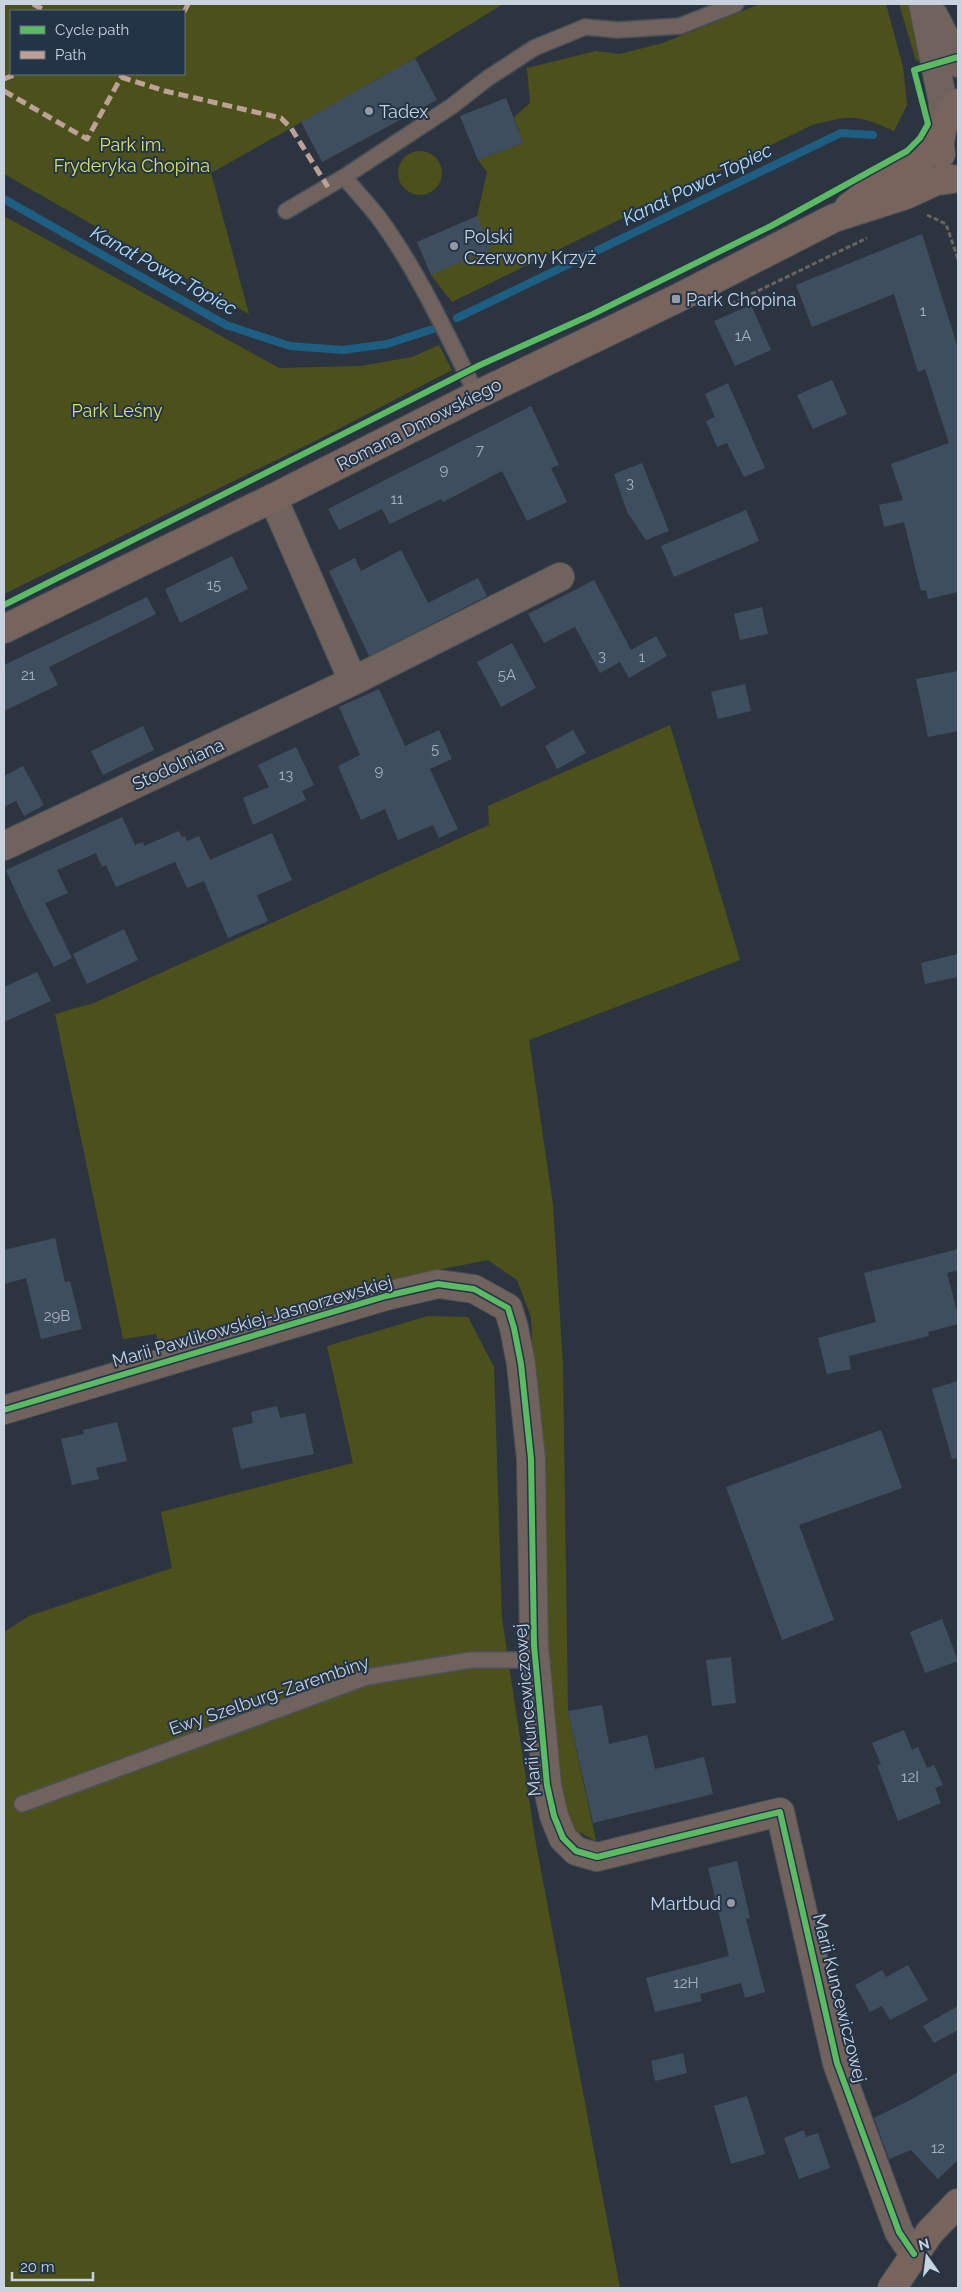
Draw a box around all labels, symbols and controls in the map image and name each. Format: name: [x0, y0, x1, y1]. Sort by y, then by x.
legend: [10, 10, 185, 75]
text: Cycle path: [55, 21, 129, 39]
text: Path: [55, 46, 86, 64]
place label: Tadex: [379, 101, 428, 122]
marker: Tadex: [363, 105, 375, 117]
park label: Park im. Fryderyka Chopina: [54, 134, 210, 176]
water label: Kanał Powa-Topiec: [619, 138, 775, 230]
water label: Kanał Powa-Topiec: [87, 221, 241, 319]
place label: Polski Czerwony Krzyż: [464, 226, 597, 268]
marker: Polski Czerwony Krzyż: [448, 240, 460, 252]
place label: Park Chopina: [686, 289, 796, 310]
marker: Park Chopina: [670, 293, 682, 305]
house number: 1: [920, 302, 927, 320]
house number: 1A: [735, 327, 751, 345]
street label: Romana Dmowskiego: [333, 373, 505, 475]
park label: Park Leśny: [72, 400, 163, 421]
house number: 7: [476, 441, 484, 459]
house number: 9: [440, 461, 449, 479]
house number: 3: [626, 474, 634, 492]
house number: 11: [391, 490, 404, 508]
house number: 15: [207, 576, 221, 594]
house number: 3: [598, 647, 606, 665]
house number: 1: [639, 648, 646, 666]
house number: 21: [21, 666, 36, 684]
house number: 5A: [498, 666, 516, 684]
street label: Stodolniana: [129, 734, 227, 794]
house number: 5: [431, 740, 439, 758]
house number: 9: [375, 762, 384, 780]
house number: 13: [279, 766, 293, 784]
street label: Marii Pawlikowskiej-Jasnorzewskiej: [110, 1271, 394, 1371]
house number: 29B: [44, 1307, 70, 1325]
street label: Marii Kuncewiczowej: [509, 1623, 545, 1797]
street label: Ewy Szelburg-Zarembiny: [166, 1651, 372, 1739]
house number: 12I: [901, 1768, 919, 1786]
place label: Martbud: [650, 1893, 721, 1914]
marker: Martbud: [725, 1897, 737, 1909]
street label: Marii Kuncewiczowej: [809, 1911, 871, 2085]
house number: 12H: [673, 1974, 699, 1992]
house number: 12: [931, 2139, 945, 2157]
north arrow: [902, 2232, 952, 2282]
text: N: [917, 2235, 931, 2253]
scale bar: [12, 2250, 94, 2282]
text: 20 m: [20, 2258, 55, 2276]

